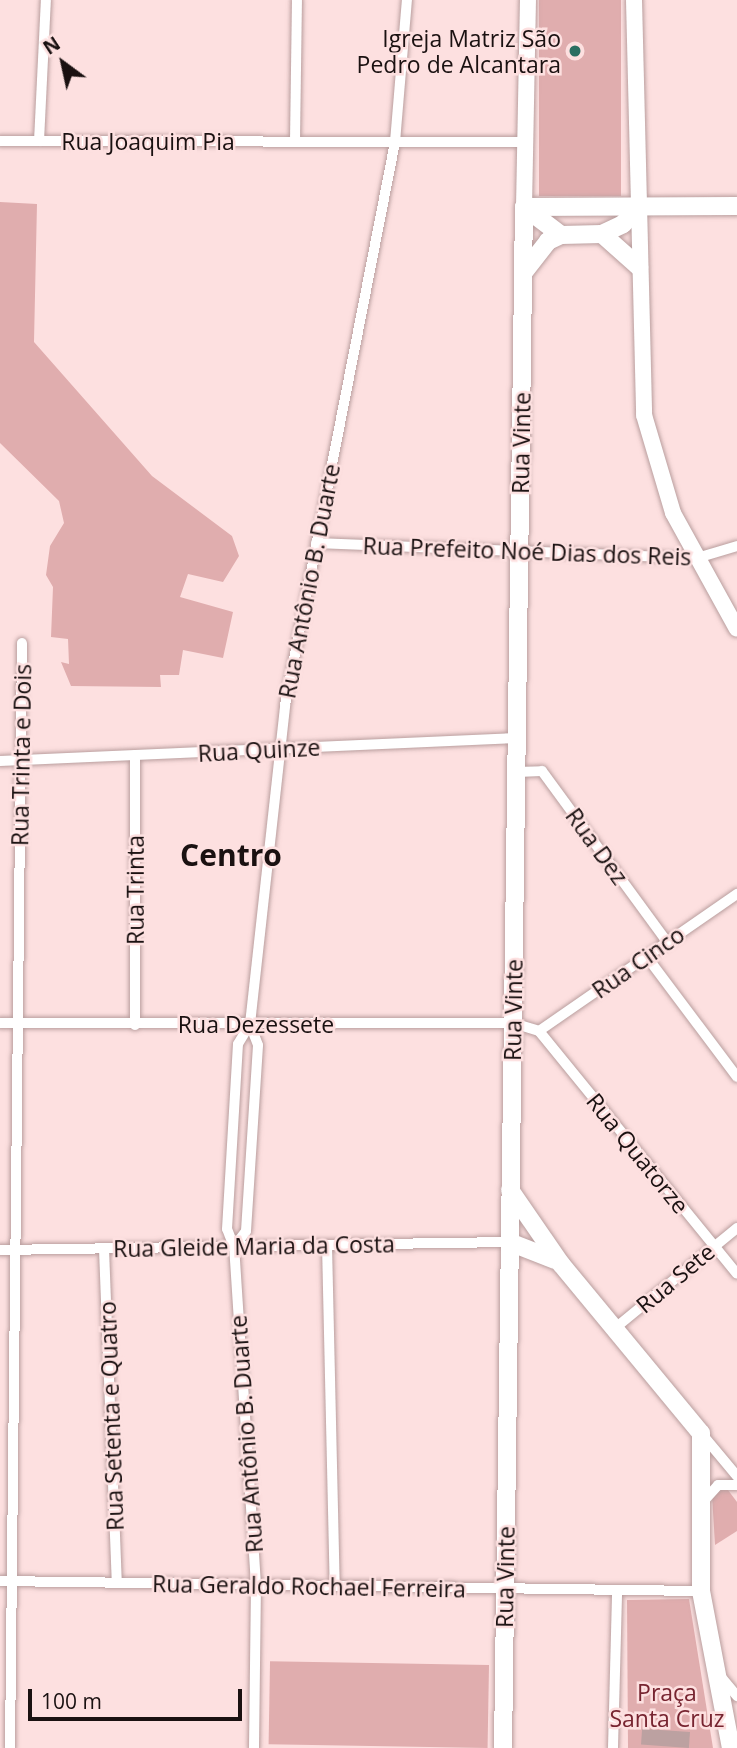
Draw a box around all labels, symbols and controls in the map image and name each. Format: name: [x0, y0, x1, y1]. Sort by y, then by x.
place label: Igreja Matriz São Pedro de Alcantara: [357, 24, 561, 78]
north arrow: [28, 28, 98, 98]
text: N: [38, 30, 65, 61]
marker: Igreja Matriz São Pedro de Alcantara: [567, 43, 583, 59]
street label: Rua Joaquim Pia: [61, 127, 235, 155]
street label: Rua Vinte: [506, 392, 536, 494]
street label: Rua Antônio B. Duarte: [273, 461, 345, 701]
street label: Rua Prefeito Noé Dias dos Reis: [362, 531, 692, 571]
street label: Rua Trinta e Dois: [6, 664, 36, 846]
street label: Rua Quinze: [197, 733, 321, 767]
street label: Rua Dez: [560, 803, 634, 889]
street label: Rua Trinta: [121, 835, 149, 945]
district label: Centro: [180, 837, 282, 873]
street label: Rua Cinco: [587, 920, 689, 1004]
street label: Rua Vinte: [498, 959, 528, 1061]
street label: Rua Dezessete: [178, 1010, 334, 1038]
street label: Rua Quatorze: [581, 1087, 695, 1219]
street label: Rua Gleide Maria da Costa: [113, 1230, 395, 1262]
street label: Rua Sete: [630, 1237, 720, 1319]
street label: Rua Setenta e Quatro: [93, 1301, 129, 1531]
street label: Rua Antônio B. Duarte: [224, 1314, 268, 1554]
street label: Rua Vinte: [490, 1526, 520, 1628]
street label: Rua Geraldo Rochael Ferreira: [152, 1569, 466, 1603]
scale bar: [32, 1674, 245, 1718]
park label: Praça Santa Cruz: [609, 1678, 725, 1732]
text: 100 m: [41, 1687, 102, 1715]

